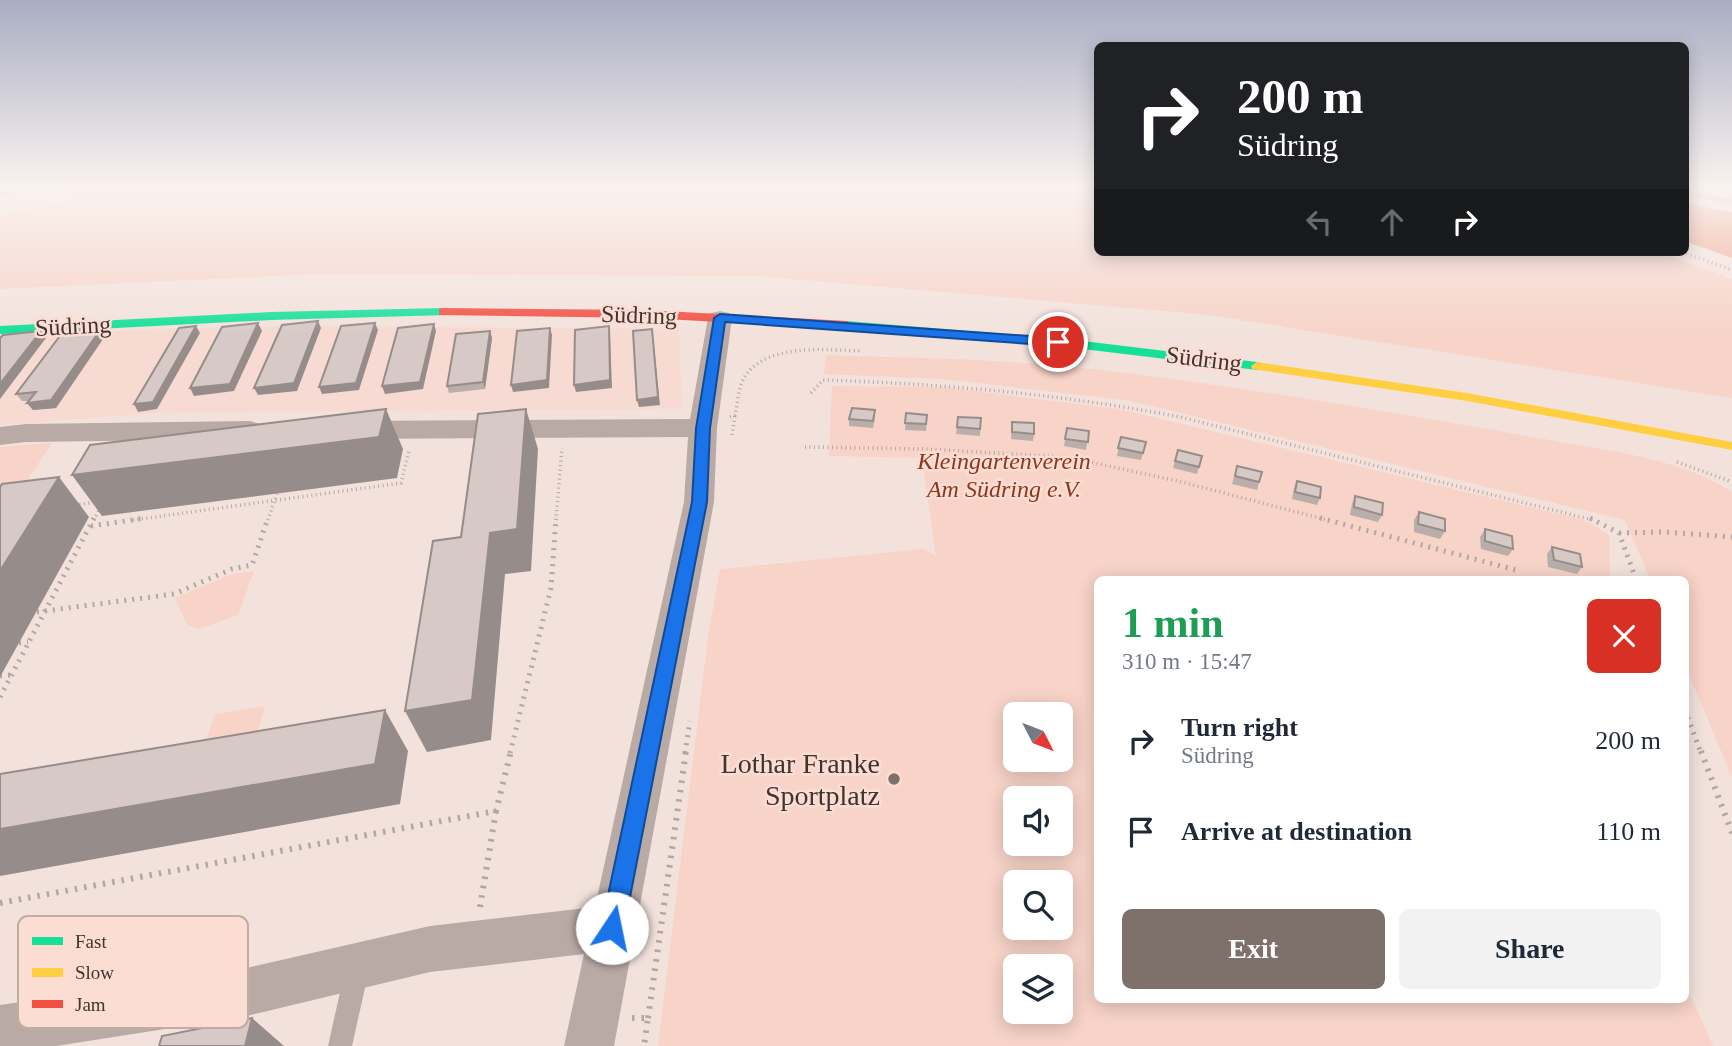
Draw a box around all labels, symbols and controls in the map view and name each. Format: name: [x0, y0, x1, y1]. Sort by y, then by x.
text: 200 m: [1237, 69, 1364, 124]
icon: right: [1122, 70, 1213, 161]
text: Südring: [1237, 127, 1338, 163]
icon: left: [1300, 203, 1338, 241]
icon: ahead: [1373, 203, 1411, 241]
icon: right: [1446, 203, 1484, 241]
street label: Südring: [601, 301, 677, 329]
street label: Südring: [34, 311, 112, 341]
pin: [1028, 312, 1088, 372]
icon: arrive: [1039, 323, 1077, 361]
street label: Südring: [1165, 341, 1243, 377]
park label: Kleingartenverein Am Südring e.V.: [916, 448, 1091, 502]
button: close: [1587, 599, 1661, 673]
text: 1 min: [1122, 600, 1224, 646]
text: 310 m · 15:47: [1122, 649, 1252, 674]
north arrow: [1003, 702, 1073, 772]
map controls: [1003, 702, 1073, 1024]
text: Turn right: [1181, 713, 1298, 742]
icon: right: [1122, 722, 1160, 760]
text: 200 m: [1595, 726, 1661, 755]
text: Südring: [1181, 743, 1254, 768]
place label: Lothar Franke Sportplatz: [721, 748, 880, 811]
marker: Lothar Franke Sportplatz: [886, 771, 902, 787]
button: sound: [1003, 786, 1073, 856]
icon: arrive: [1122, 813, 1160, 851]
text: Arrive at destination: [1181, 817, 1412, 846]
text: 110 m: [1596, 817, 1661, 846]
button: search: [1003, 870, 1073, 940]
position arrow: [575, 891, 649, 965]
button: Exit: [1122, 909, 1385, 989]
button: Share: [1399, 909, 1661, 989]
legend: [18, 916, 248, 1028]
text: Fast: [75, 931, 107, 952]
button: layers: [1003, 954, 1073, 1024]
text: Slow: [75, 962, 114, 983]
text: Jam: [75, 994, 106, 1015]

